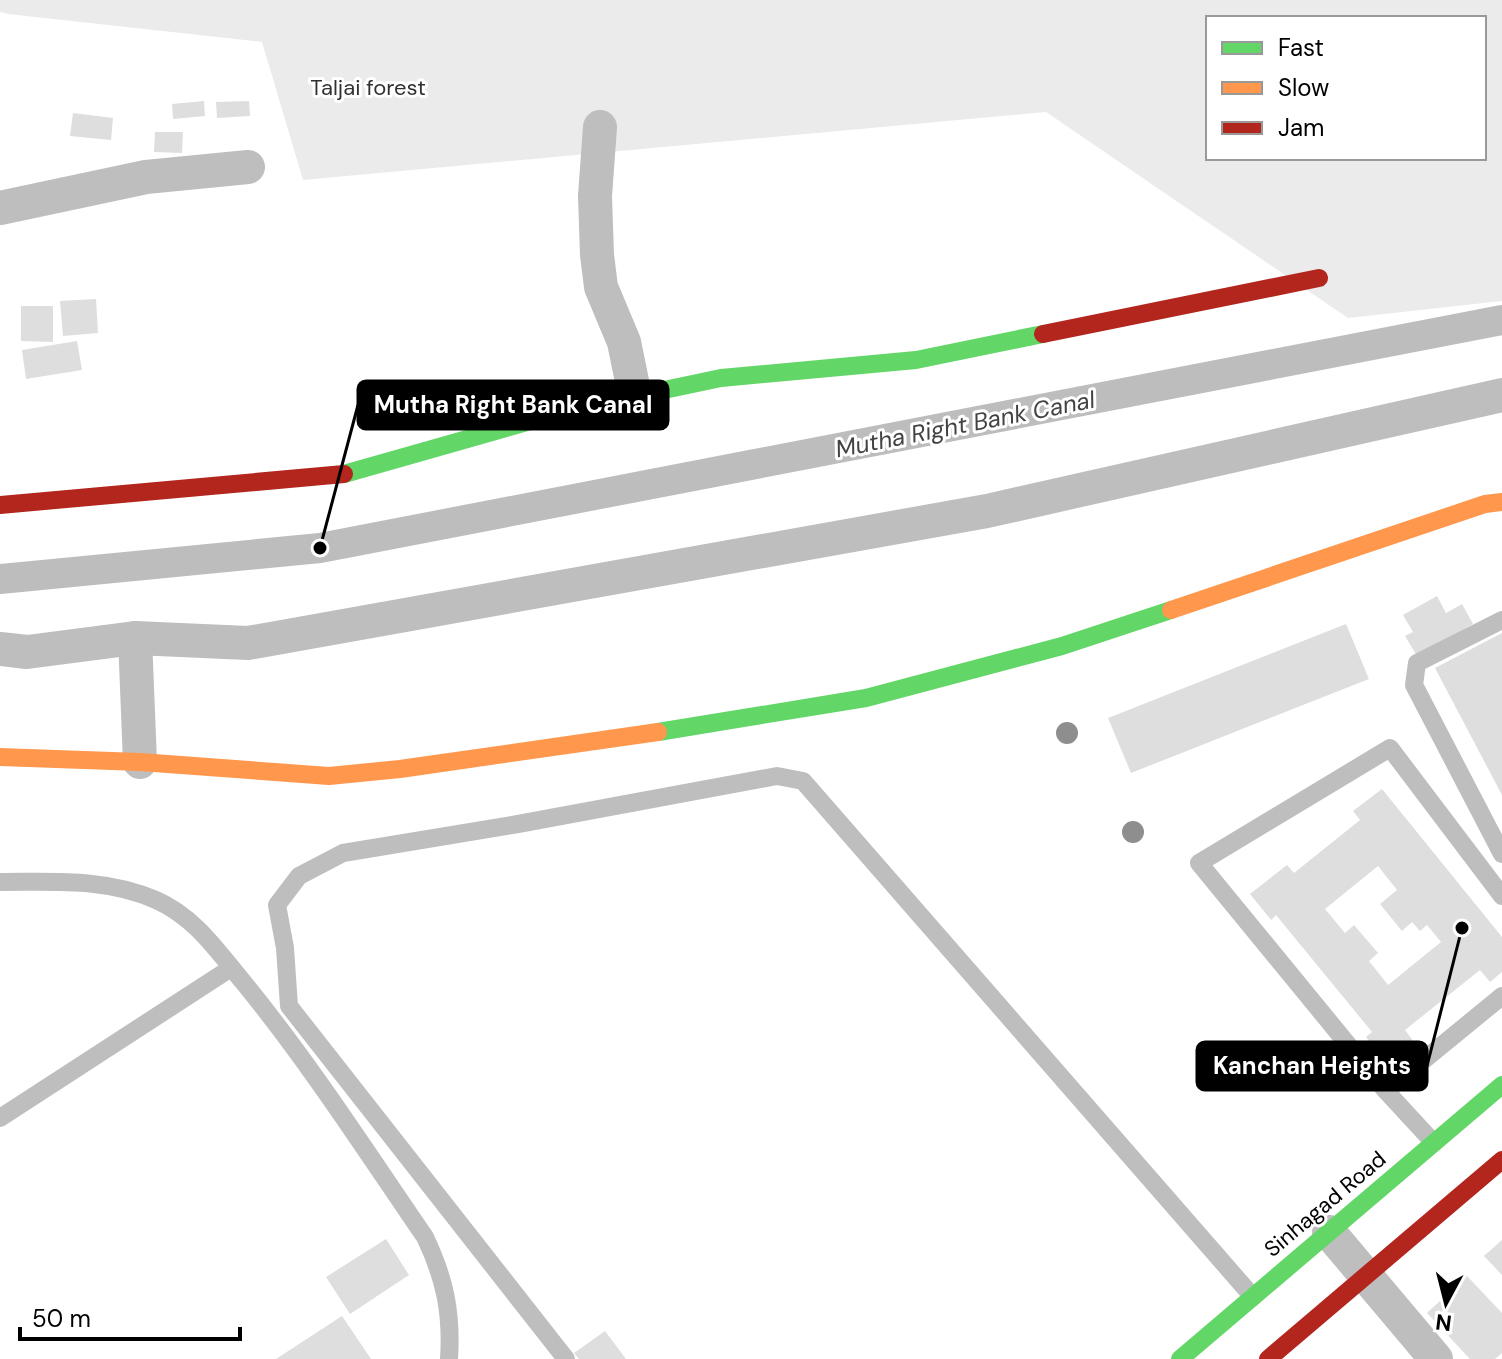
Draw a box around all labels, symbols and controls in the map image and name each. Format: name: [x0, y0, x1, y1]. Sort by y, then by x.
legend: [1206, 16, 1486, 160]
text: Fast: [1278, 32, 1324, 63]
text: Slow: [1278, 72, 1329, 103]
park label: Taljai forest: [310, 73, 426, 102]
text: Jam: [1278, 112, 1324, 143]
callout: Mutha Right Bank Canal: [358, 381, 668, 429]
water label: Mutha Right Bank Canal: [833, 384, 1098, 464]
text: Mutha Right Bank Canal: [374, 389, 652, 420]
callout: Kanchan Heights: [1197, 1042, 1427, 1090]
text: Kanchan Heights: [1213, 1050, 1411, 1081]
street label: Sinhagad Road: [1258, 1145, 1392, 1263]
north arrow: [1406, 1263, 1486, 1343]
scale bar: [20, 1291, 240, 1341]
text: 50 m: [32, 1303, 91, 1334]
text: N: [1434, 1307, 1453, 1338]

